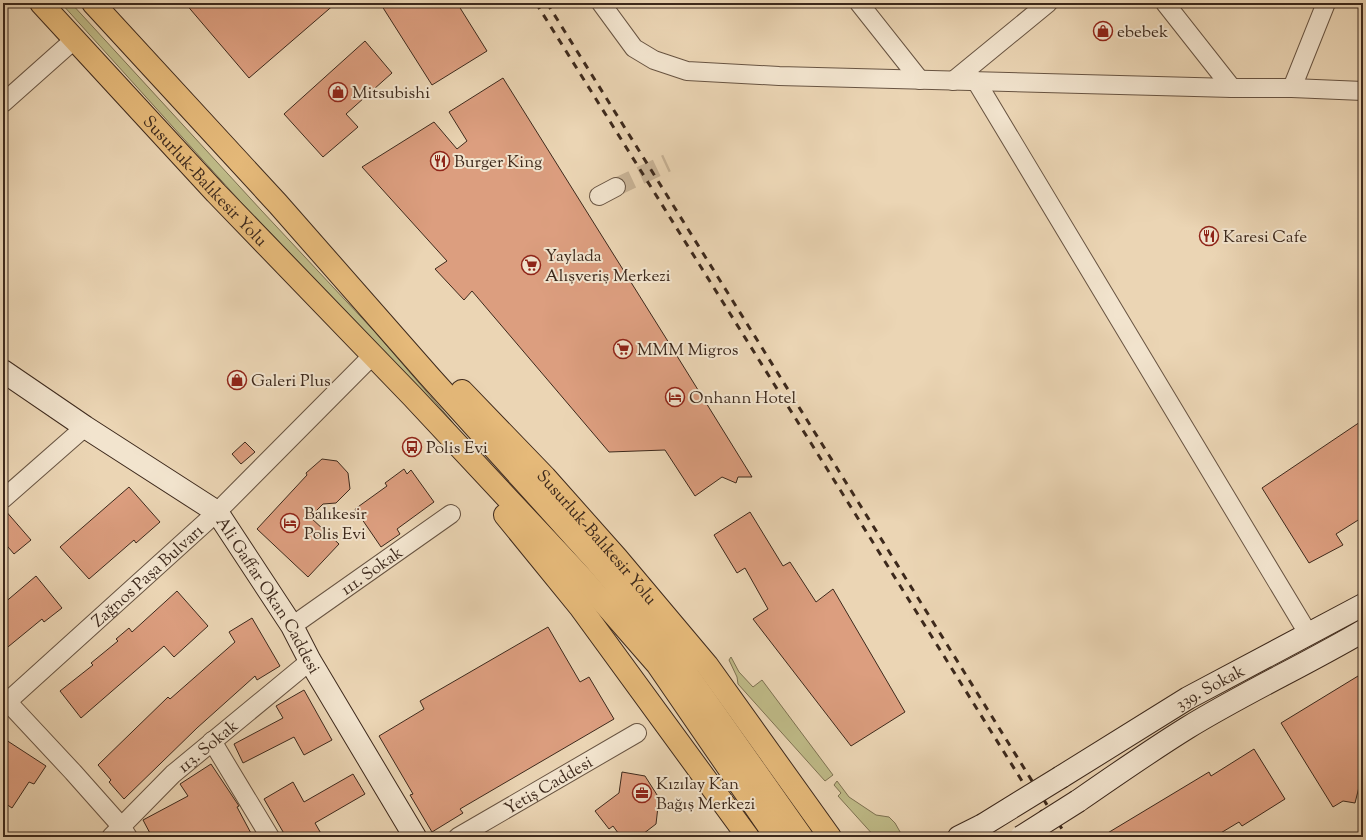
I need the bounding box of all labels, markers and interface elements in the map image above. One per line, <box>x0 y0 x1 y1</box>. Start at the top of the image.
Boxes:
shop icon: ebebek <box>1092 20 1114 42</box>
place label: ebebek <box>1117 21 1168 45</box>
shop icon: Mitsubishi <box>327 81 349 103</box>
place label: Mitsubishi <box>352 82 430 106</box>
street label: Susurluk-Balıkesir Yolu <box>136 111 272 253</box>
restaurant icon: Burger King <box>429 150 451 172</box>
place label: Burger King <box>454 151 542 175</box>
restaurant icon: Karesi Cafe <box>1198 225 1220 247</box>
place label: Karesi Cafe <box>1223 226 1307 250</box>
place label: Yaylada Alışveriş Merkezi <box>545 245 671 289</box>
supermarket icon: Yaylada Alışveriş Merkezi <box>520 254 542 276</box>
supermarket icon: MMM Migros <box>612 338 634 360</box>
place label: MMM Migros <box>637 339 739 363</box>
shop icon: Galeri Plus <box>226 369 248 391</box>
place label: Galeri Plus <box>251 370 331 394</box>
hotel icon: Onhann Hotel <box>664 386 686 408</box>
place label: Onhann Hotel <box>689 387 796 411</box>
bus stop icon: Polis Evi <box>401 436 423 458</box>
place label: Polis Evi <box>426 437 488 461</box>
street label: Susurluk-Balıkesir Yolu <box>530 465 662 611</box>
place label: Balıkesir Polis Evi <box>304 503 367 547</box>
street label: Ali Gaffar Okan Caddesi <box>209 512 325 679</box>
hotel icon: Balıkesir Polis Evi <box>279 512 301 534</box>
street label: Zağnos Paşa Bulvarı <box>87 520 210 634</box>
street label: 111. Sokak <box>337 542 408 602</box>
street label: 339. Sokak <box>1171 660 1249 717</box>
street label: 113. Sokak <box>173 715 244 779</box>
street label: Yetiş Caddesi <box>500 751 598 822</box>
place label: Kızılay Kan Bağış Merkezi <box>656 773 756 817</box>
office icon: Kızılay Kan Bağış Merkezi <box>631 782 653 804</box>

